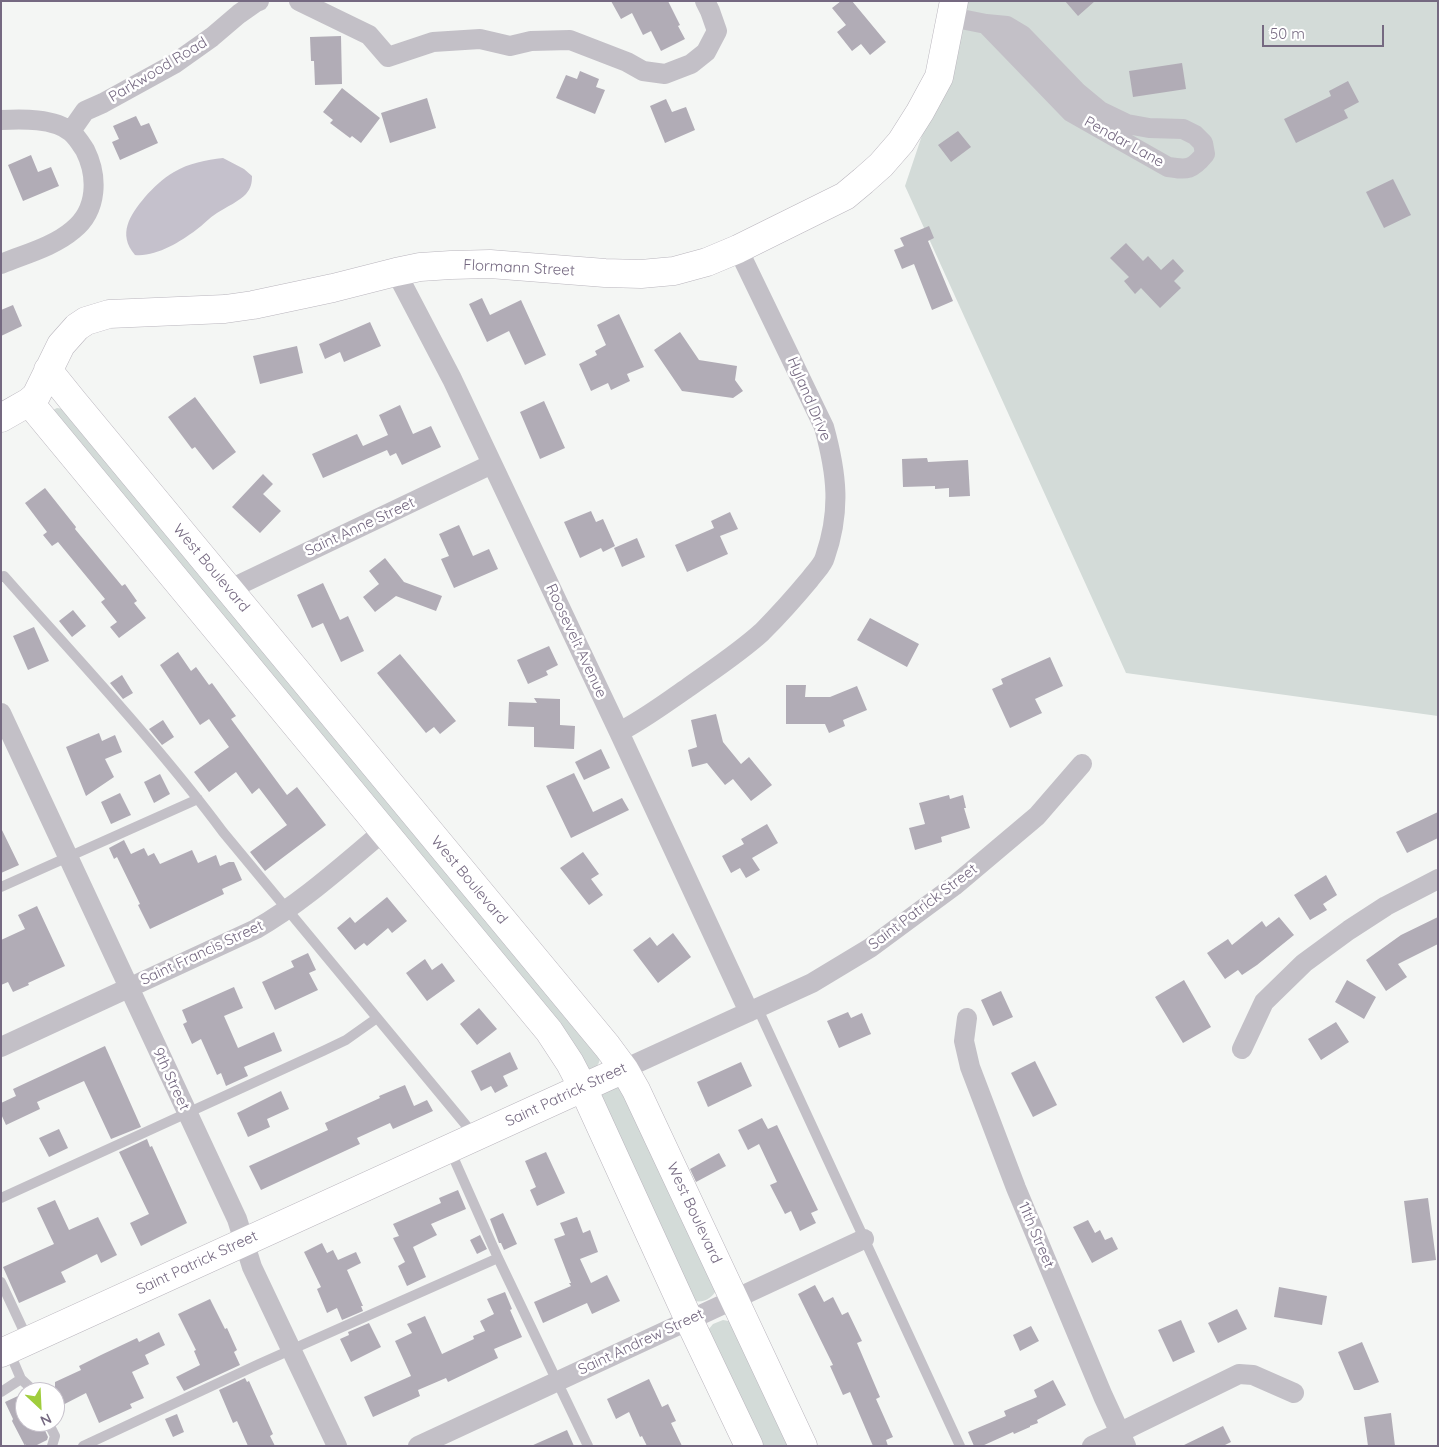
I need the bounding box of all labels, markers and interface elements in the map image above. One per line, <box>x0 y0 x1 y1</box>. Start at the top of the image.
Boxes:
scale bar <box>1264 15 1386 47</box>
text: 50 m <box>1270 24 1305 43</box>
street label: Parkwood Road <box>106 34 210 106</box>
street label: Pendar Lane <box>1081 113 1167 171</box>
street label: Flormann Street <box>463 256 575 280</box>
street label: Hyland Drive <box>783 354 835 444</box>
street label: Saint Anne Street <box>302 494 418 560</box>
street label: West Boulevard <box>169 520 253 616</box>
street label: Roosevelt Avenue <box>542 581 610 701</box>
street label: West Boulevard <box>427 832 511 928</box>
street label: Saint Patrick Street <box>865 860 981 954</box>
street label: Saint Francis Street <box>138 917 266 989</box>
street label: 9th Street <box>149 1045 193 1113</box>
street label: Saint Patrick Street <box>503 1059 629 1131</box>
street label: West Boulevard <box>663 1160 725 1266</box>
street label: 11th Street <box>1014 1199 1058 1271</box>
street label: Saint Patrick Street <box>134 1227 260 1299</box>
street label: Saint Andrew Street <box>575 1305 707 1379</box>
north arrow <box>15 1382 65 1432</box>
text: N <box>37 1409 54 1430</box>

